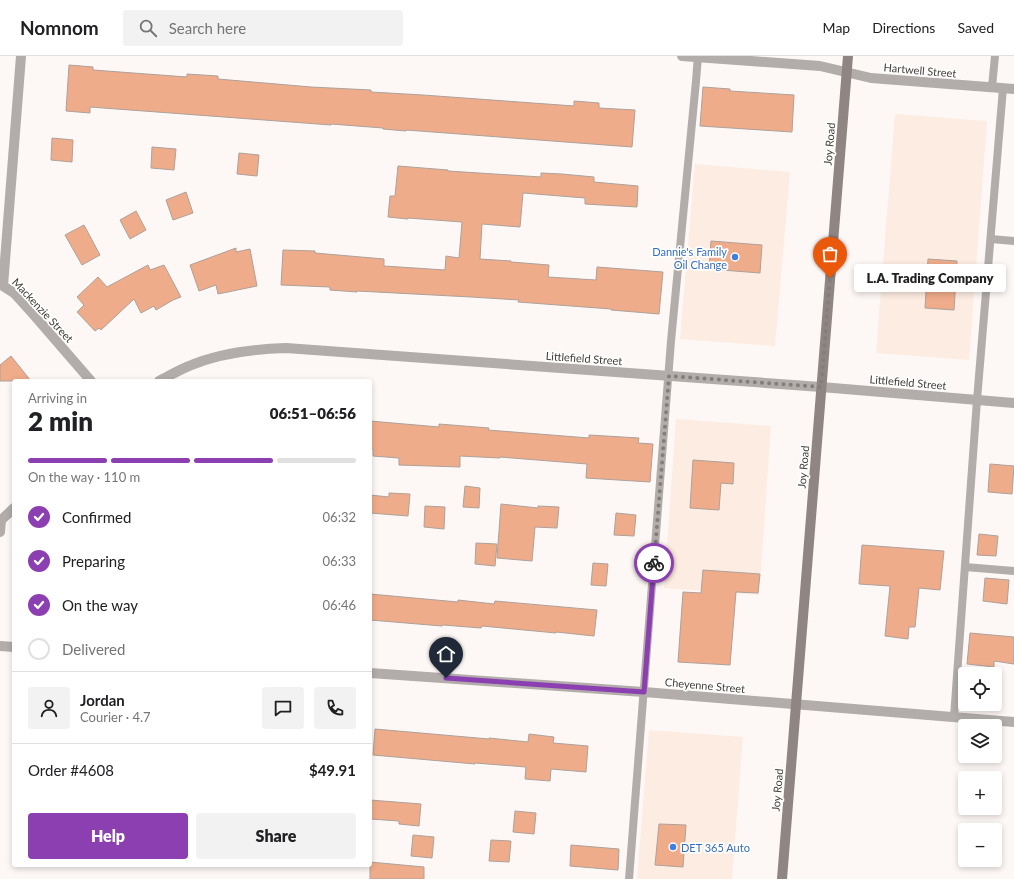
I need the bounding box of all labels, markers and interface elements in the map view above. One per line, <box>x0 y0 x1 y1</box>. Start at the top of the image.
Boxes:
search box <box>123 10 403 46</box>
text: Nomnom <box>20 16 99 39</box>
icon: search <box>137 17 159 39</box>
text: Search here <box>169 19 246 37</box>
text: Map <box>823 19 850 36</box>
text: Directions <box>872 19 935 36</box>
text: Saved <box>957 19 994 36</box>
street label: Hartwell Street <box>883 60 957 80</box>
street label: Joy Road <box>821 122 837 166</box>
pin <box>813 237 847 278</box>
icon: bag <box>819 243 841 265</box>
place label: Dannie's Family Oil Change <box>652 245 727 271</box>
marker: Dannie's Family Oil Change <box>730 252 740 262</box>
callout: L.A. Trading Company <box>854 264 1006 292</box>
text: L.A. Trading Company <box>867 270 993 286</box>
street label: Mackenzie Street <box>10 275 76 345</box>
street label: Littlefield Street <box>545 349 623 367</box>
street label: Littlefield Street <box>869 372 947 392</box>
text: Arriving in <box>28 390 87 406</box>
text: 06:51–06:56 <box>270 404 356 422</box>
text: 2 min <box>28 405 93 437</box>
street label: Joy Road <box>795 445 811 489</box>
text: On the way · 110 m <box>28 469 140 485</box>
icon: check <box>28 506 50 528</box>
text: Confirmed <box>62 508 131 526</box>
text: 06:32 <box>323 509 356 525</box>
courier <box>634 543 674 583</box>
icon: check <box>28 550 50 572</box>
text: Preparing <box>62 552 125 570</box>
icon: bike <box>643 552 665 574</box>
text: 06:33 <box>323 553 356 569</box>
icon: check <box>28 594 50 616</box>
text: On the way <box>62 596 138 614</box>
text: 06:46 <box>323 597 356 613</box>
pin <box>429 637 463 678</box>
text: Delivered <box>62 640 125 658</box>
icon: home <box>435 643 457 665</box>
map controls <box>958 667 1002 867</box>
button: locate <box>958 667 1002 711</box>
street label: Cheyenne Street <box>664 675 746 695</box>
button: person <box>28 687 70 729</box>
button: chat <box>262 687 304 729</box>
button: phone <box>314 687 356 729</box>
text: Jordan <box>80 691 125 709</box>
text: Courier · 4.7 <box>80 709 151 725</box>
button: layers <box>958 719 1002 763</box>
text: Order #4608 <box>28 761 114 779</box>
text: $49.91 <box>309 761 356 779</box>
street label: Joy Road <box>769 768 785 812</box>
button: + <box>958 771 1002 815</box>
button: Help <box>28 813 188 859</box>
button: Share <box>196 813 356 859</box>
button: − <box>958 823 1002 867</box>
place label: DET 365 Auto <box>681 841 750 854</box>
marker: DET 365 Auto <box>668 842 678 852</box>

